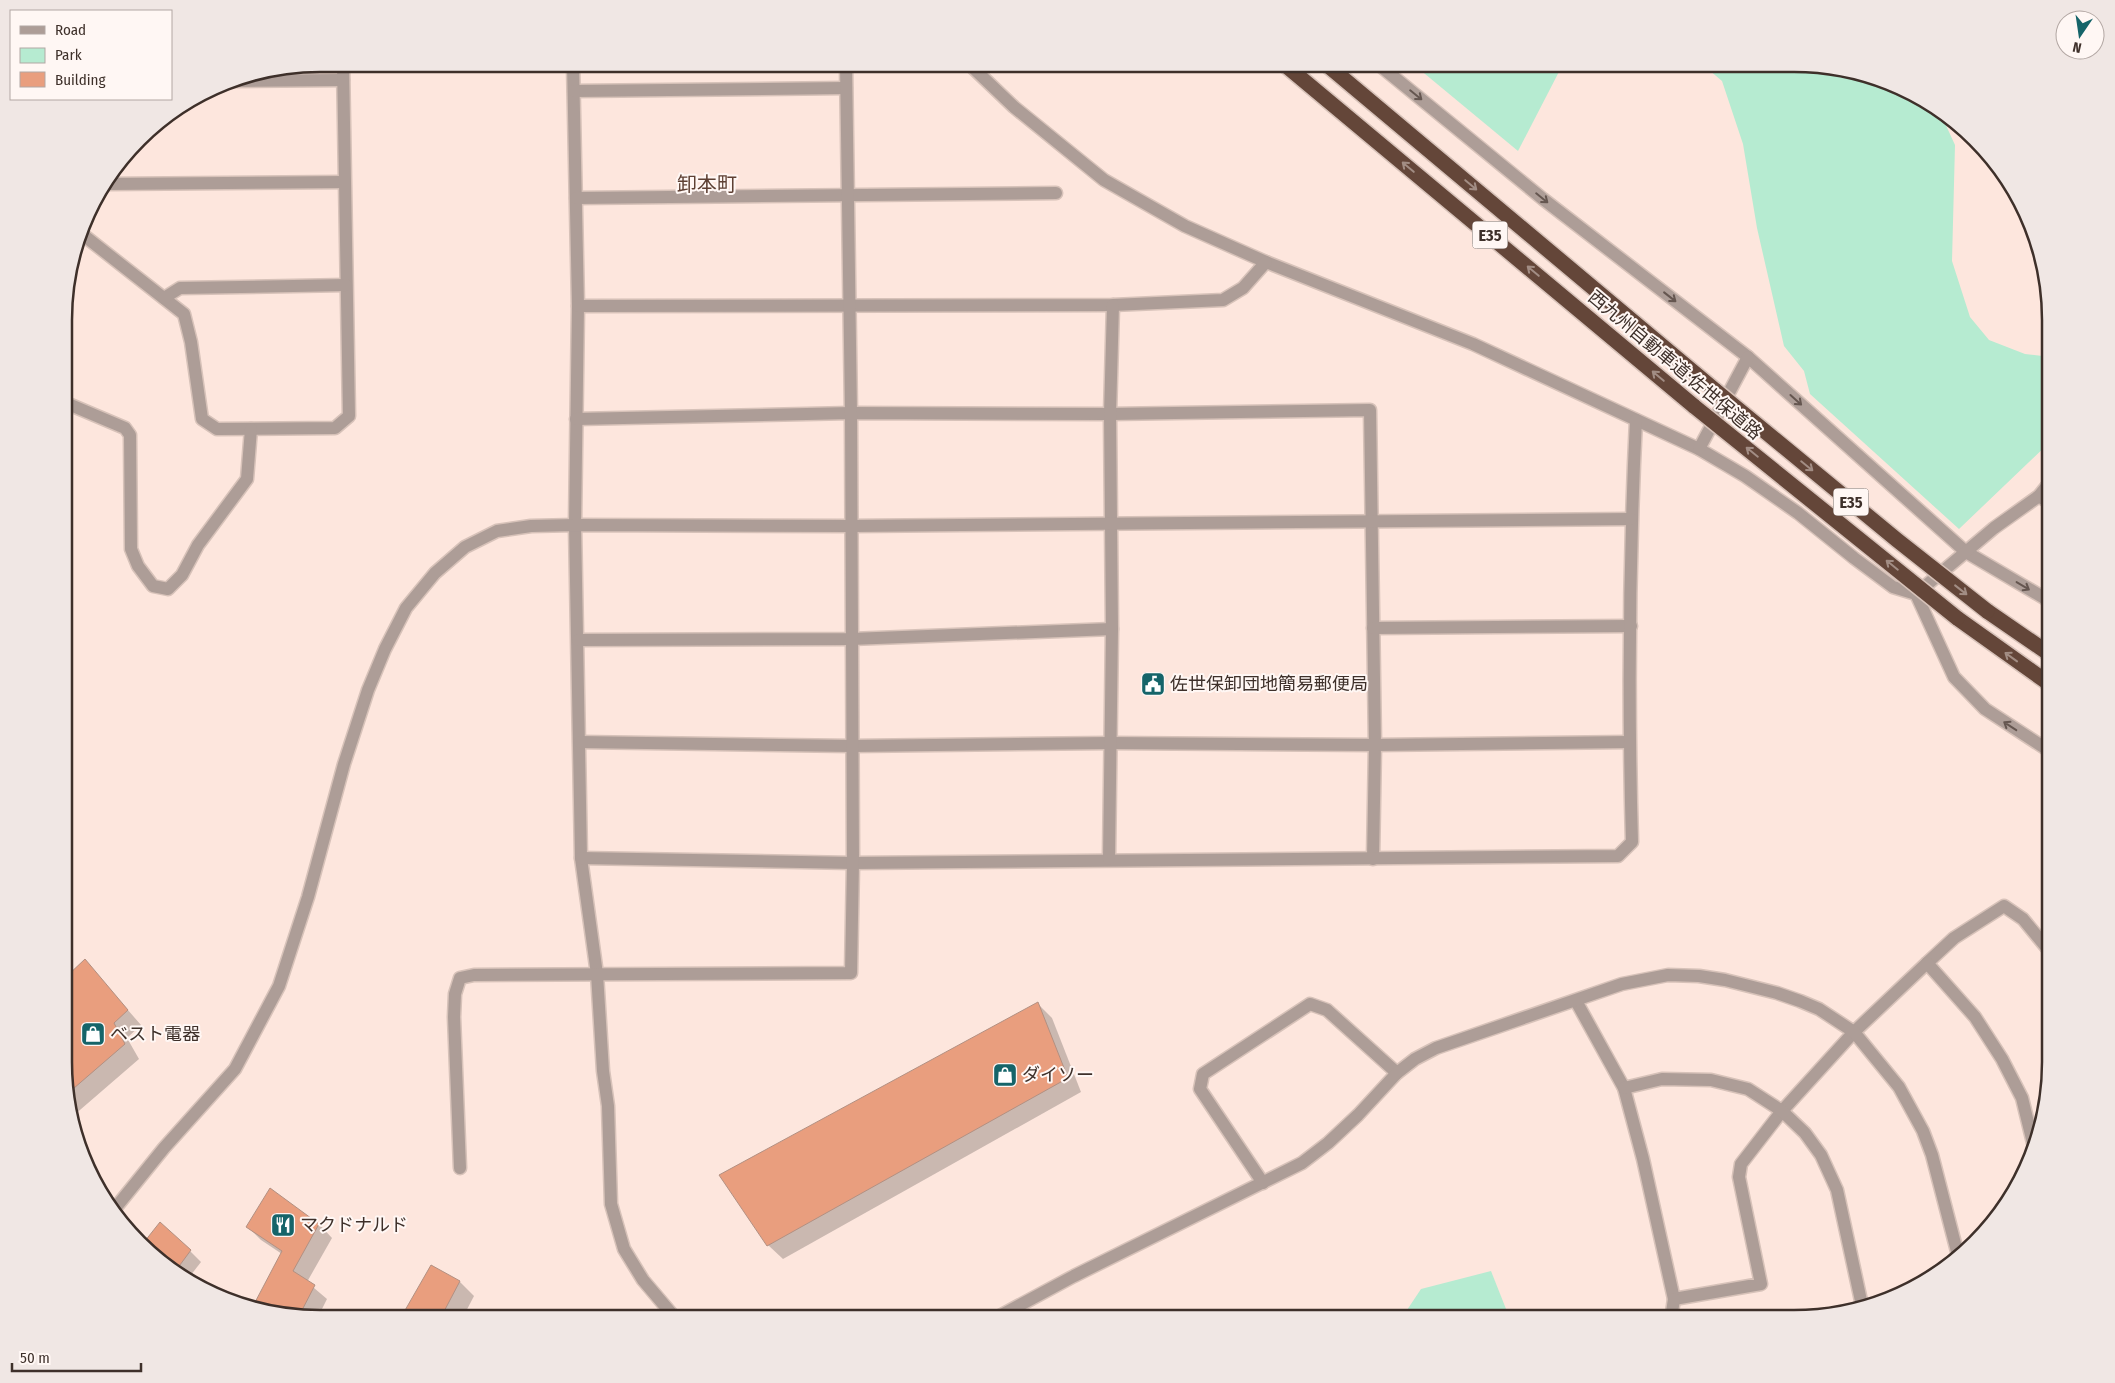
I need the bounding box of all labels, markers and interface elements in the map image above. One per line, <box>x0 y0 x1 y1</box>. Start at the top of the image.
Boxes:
legend <box>10 10 172 100</box>
north arrow <box>2055 10 2105 60</box>
text: Road <box>55 21 86 39</box>
text: N <box>2071 38 2083 56</box>
text: Park <box>55 46 82 64</box>
text: Building <box>55 71 106 89</box>
one-way arrow <box>1409 89 1422 100</box>
one-way arrow <box>1402 162 1415 173</box>
district label: 卸本町 <box>677 172 737 196</box>
one-way arrow <box>1464 179 1477 190</box>
one-way arrow <box>1535 192 1548 203</box>
road number: E35 <box>1472 222 1508 248</box>
one-way arrow <box>1527 266 1540 277</box>
street label: 西九州自動車道;佐世保道路 <box>1584 286 1766 444</box>
one-way arrow <box>1663 292 1677 302</box>
one-way arrow <box>1652 370 1665 381</box>
one-way arrow <box>1789 394 1802 406</box>
one-way arrow <box>1745 447 1758 458</box>
one-way arrow <box>1801 461 1814 472</box>
road number: E35 <box>1834 488 1868 516</box>
one-way arrow <box>1885 560 1898 571</box>
one-way arrow <box>2016 581 2030 591</box>
one-way arrow <box>1954 585 1968 595</box>
one-way arrow <box>2004 652 2018 662</box>
public building icon: 佐世保卸団地簡易郵便局 <box>1140 671 1166 697</box>
place label: 佐世保卸団地簡易郵便局 <box>1170 673 1368 695</box>
one-way arrow <box>2003 720 2017 731</box>
shop icon: ベスト電器 <box>80 1021 106 1047</box>
place label: ベスト電器 <box>110 1023 200 1045</box>
shop icon: ダイソー <box>992 1062 1018 1088</box>
place label: ダイソー <box>1022 1064 1094 1086</box>
restaurant icon: マクドナルド <box>270 1212 296 1238</box>
place label: マクドナルド <box>300 1214 408 1236</box>
scale bar <box>12 1340 141 1372</box>
text: 50 m <box>20 1349 50 1367</box>

